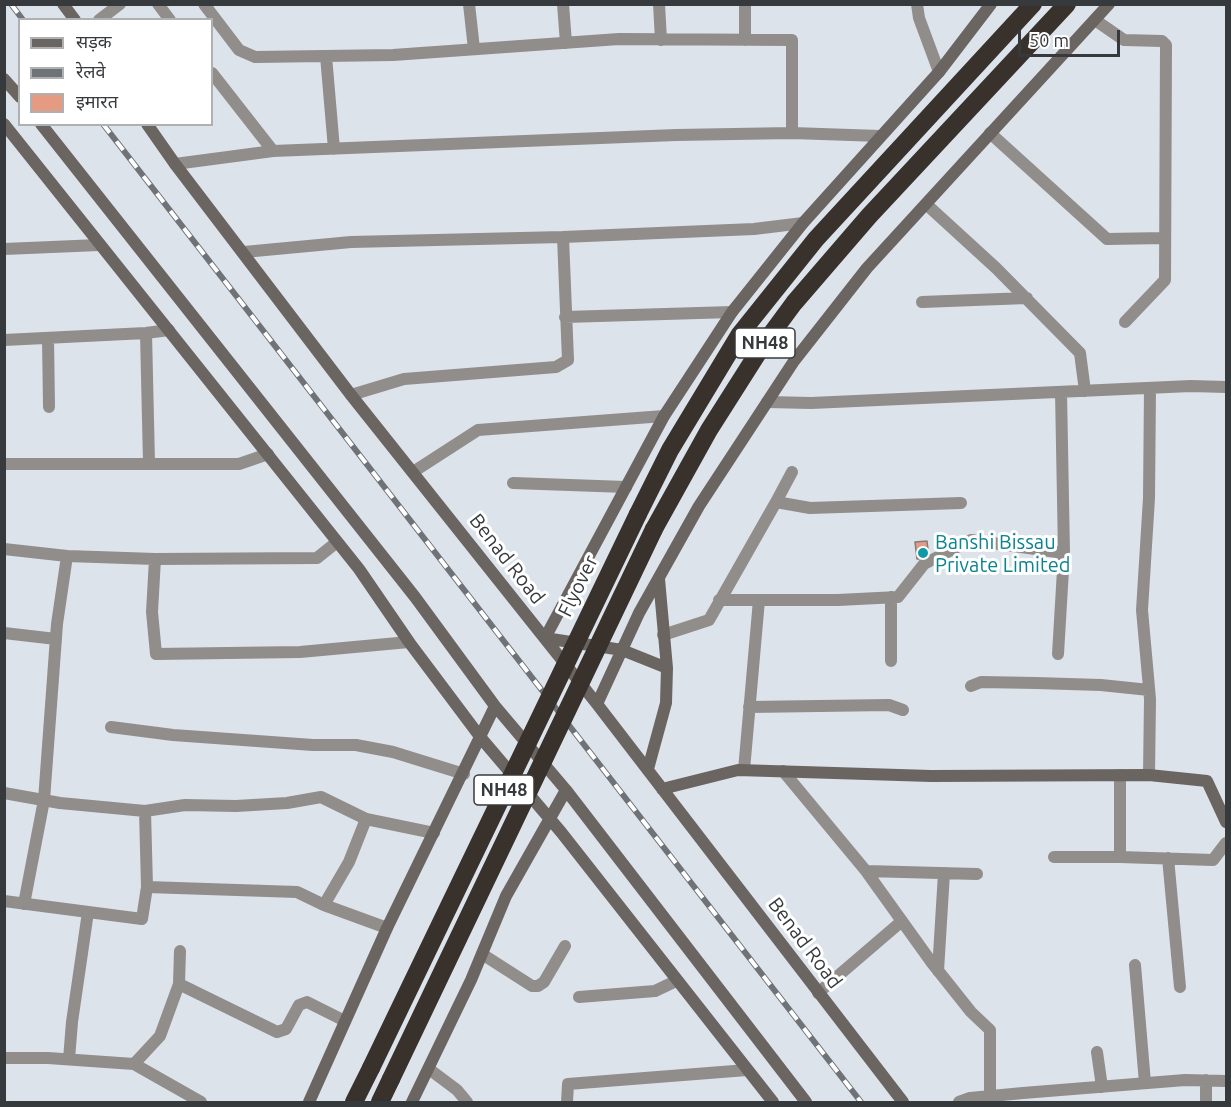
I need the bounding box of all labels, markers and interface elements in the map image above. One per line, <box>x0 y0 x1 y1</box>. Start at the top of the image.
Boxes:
legend <box>18 18 213 126</box>
scale bar <box>1021 18 1123 56</box>
text: 50 m <box>1029 30 1069 50</box>
text: सड़क <box>76 31 112 51</box>
text: रेलवे <box>76 61 106 81</box>
text: इमारत <box>76 91 118 111</box>
road number: NH48 <box>735 328 795 358</box>
street label: Benad Road <box>464 509 550 609</box>
place label: Banshi Bissau Private Limited <box>935 530 1071 577</box>
marker: Banshi Bissau Private Limited <box>916 546 930 560</box>
street label: Flyover <box>553 551 603 621</box>
road number: NH48 <box>474 775 534 805</box>
street label: Benad Road <box>763 893 847 993</box>

